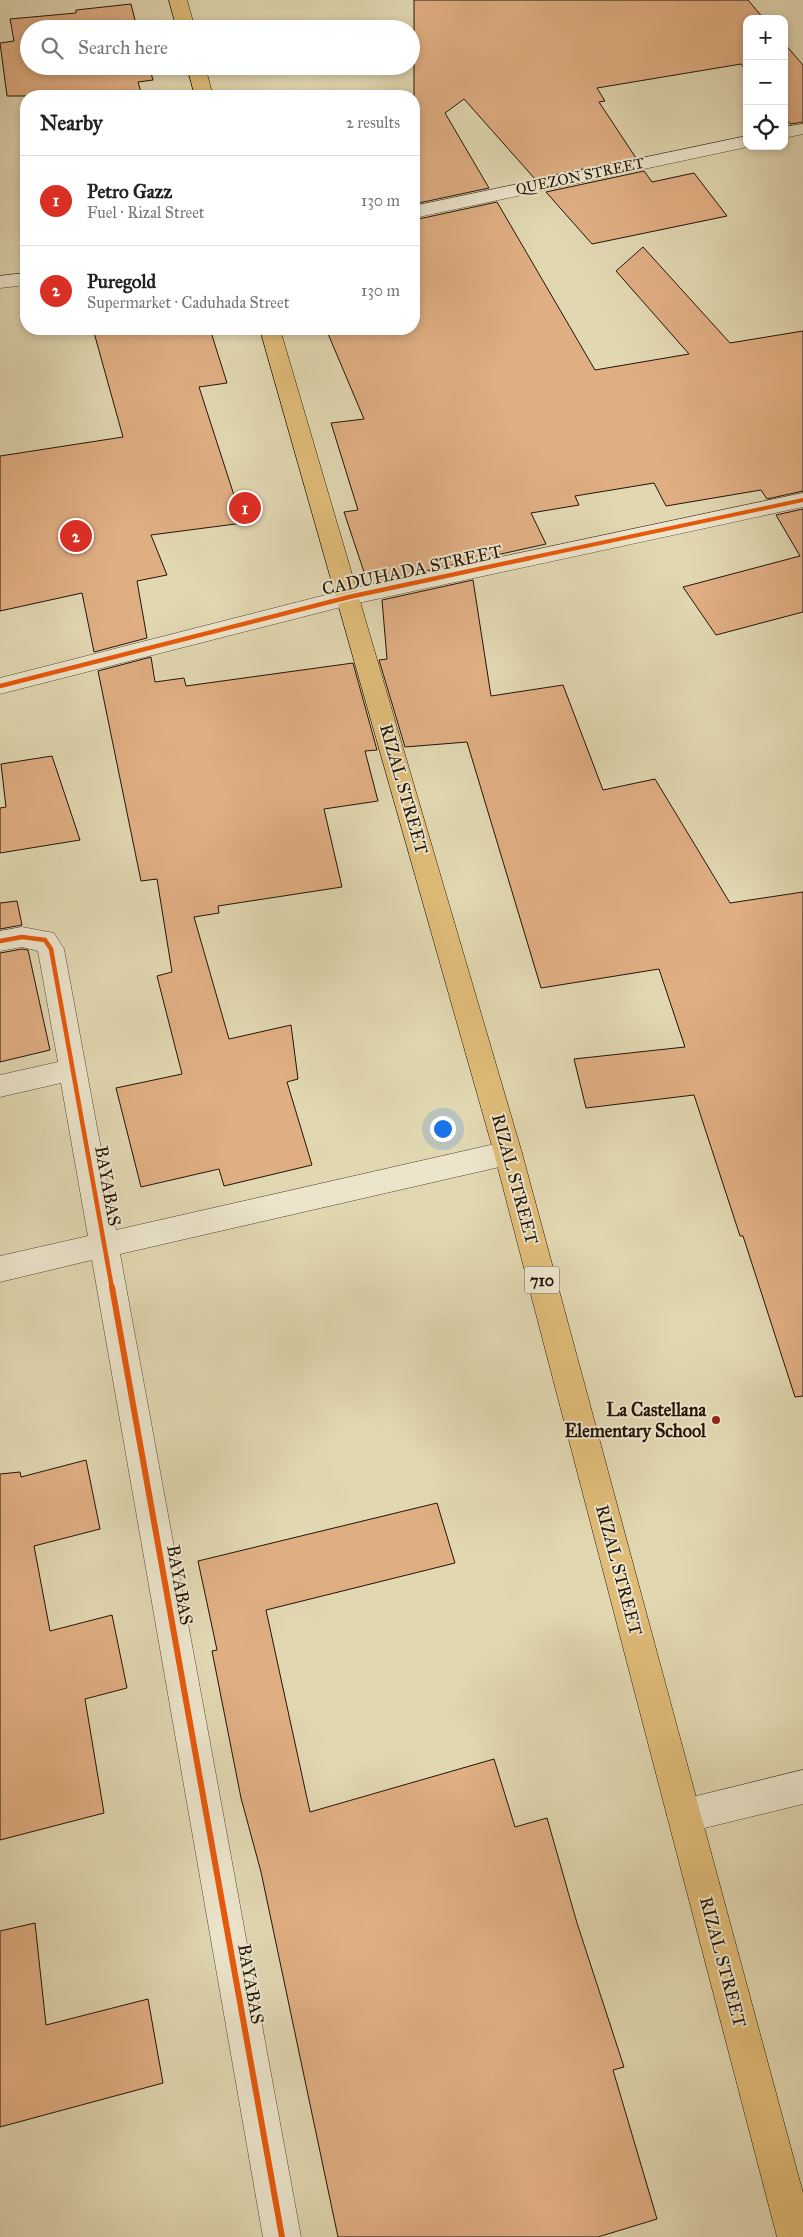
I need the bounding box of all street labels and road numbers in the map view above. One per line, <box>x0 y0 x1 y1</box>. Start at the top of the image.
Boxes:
street label: QUEZON STREET <box>514 154 646 198</box>
street label: CADUHADA STREET <box>320 540 504 600</box>
street label: RIZAL STREET <box>375 721 433 857</box>
street label: RIZAL STREET <box>487 1111 543 1247</box>
street label: BAYABAS <box>90 1144 126 1228</box>
road number: 710 <box>524 1266 560 1294</box>
street label: RIZAL STREET <box>591 1502 647 1638</box>
street label: BAYABAS <box>162 1543 198 1627</box>
street label: RIZAL STREET <box>695 1894 751 2030</box>
street label: BAYABAS <box>233 1942 269 2026</box>

